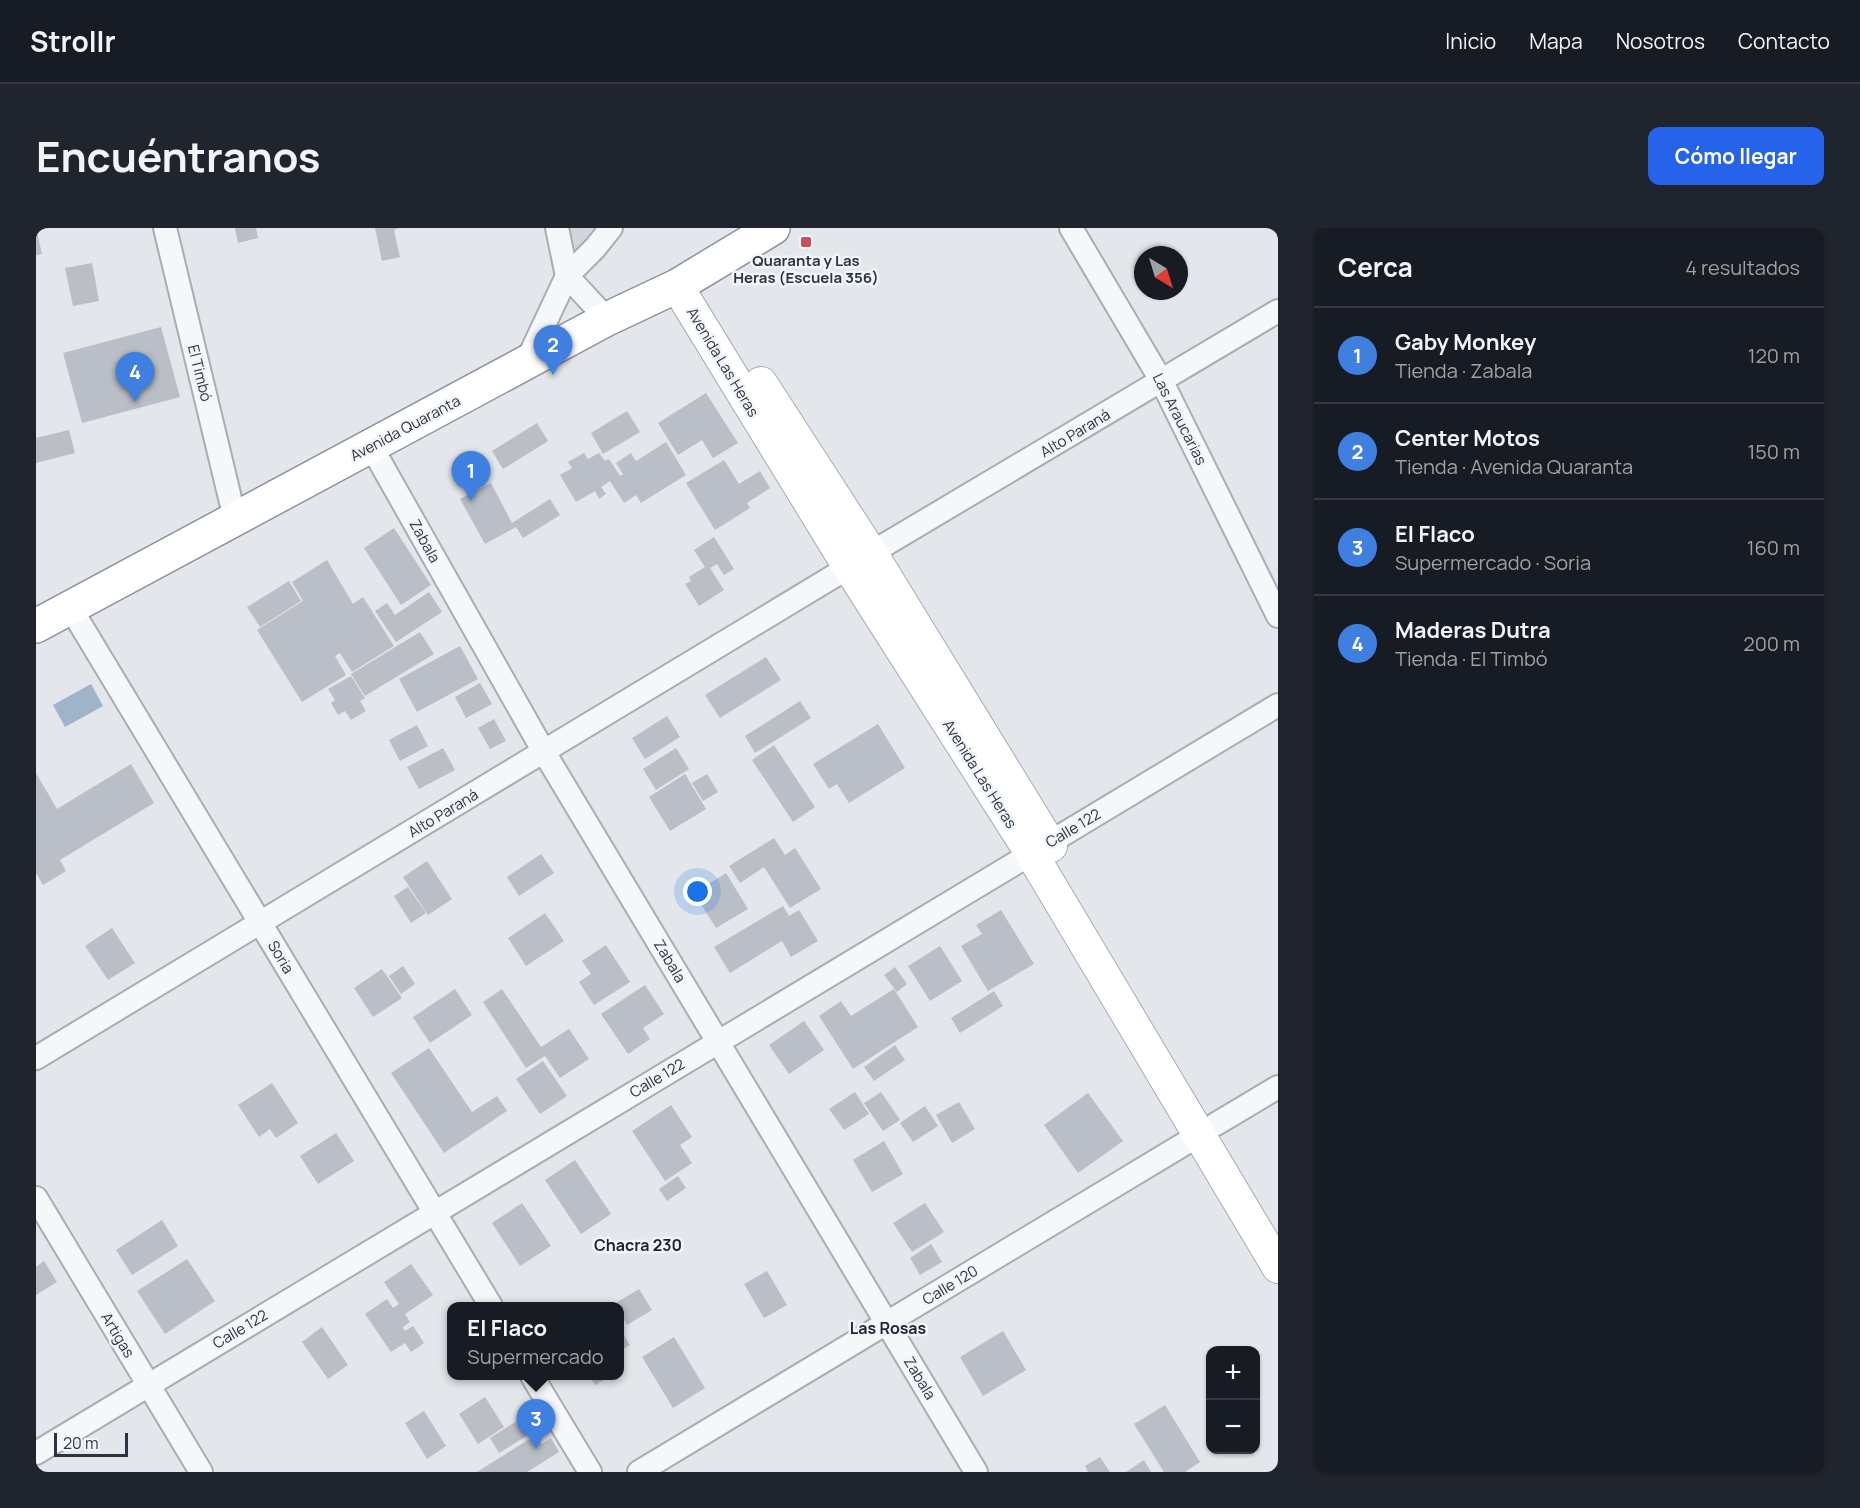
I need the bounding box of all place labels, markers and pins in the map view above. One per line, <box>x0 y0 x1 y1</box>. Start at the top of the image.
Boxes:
marker: Quaranta y Las Heras (Escuela 356) <box>799 235 813 249</box>
place label: Quaranta y Las Heras (Escuela 356) <box>733 250 879 288</box>
pin: 2 <box>534 326 572 375</box>
pin: 4 <box>116 352 154 402</box>
pin: 1 <box>452 452 490 501</box>
pin: 3 <box>516 1400 556 1449</box>

